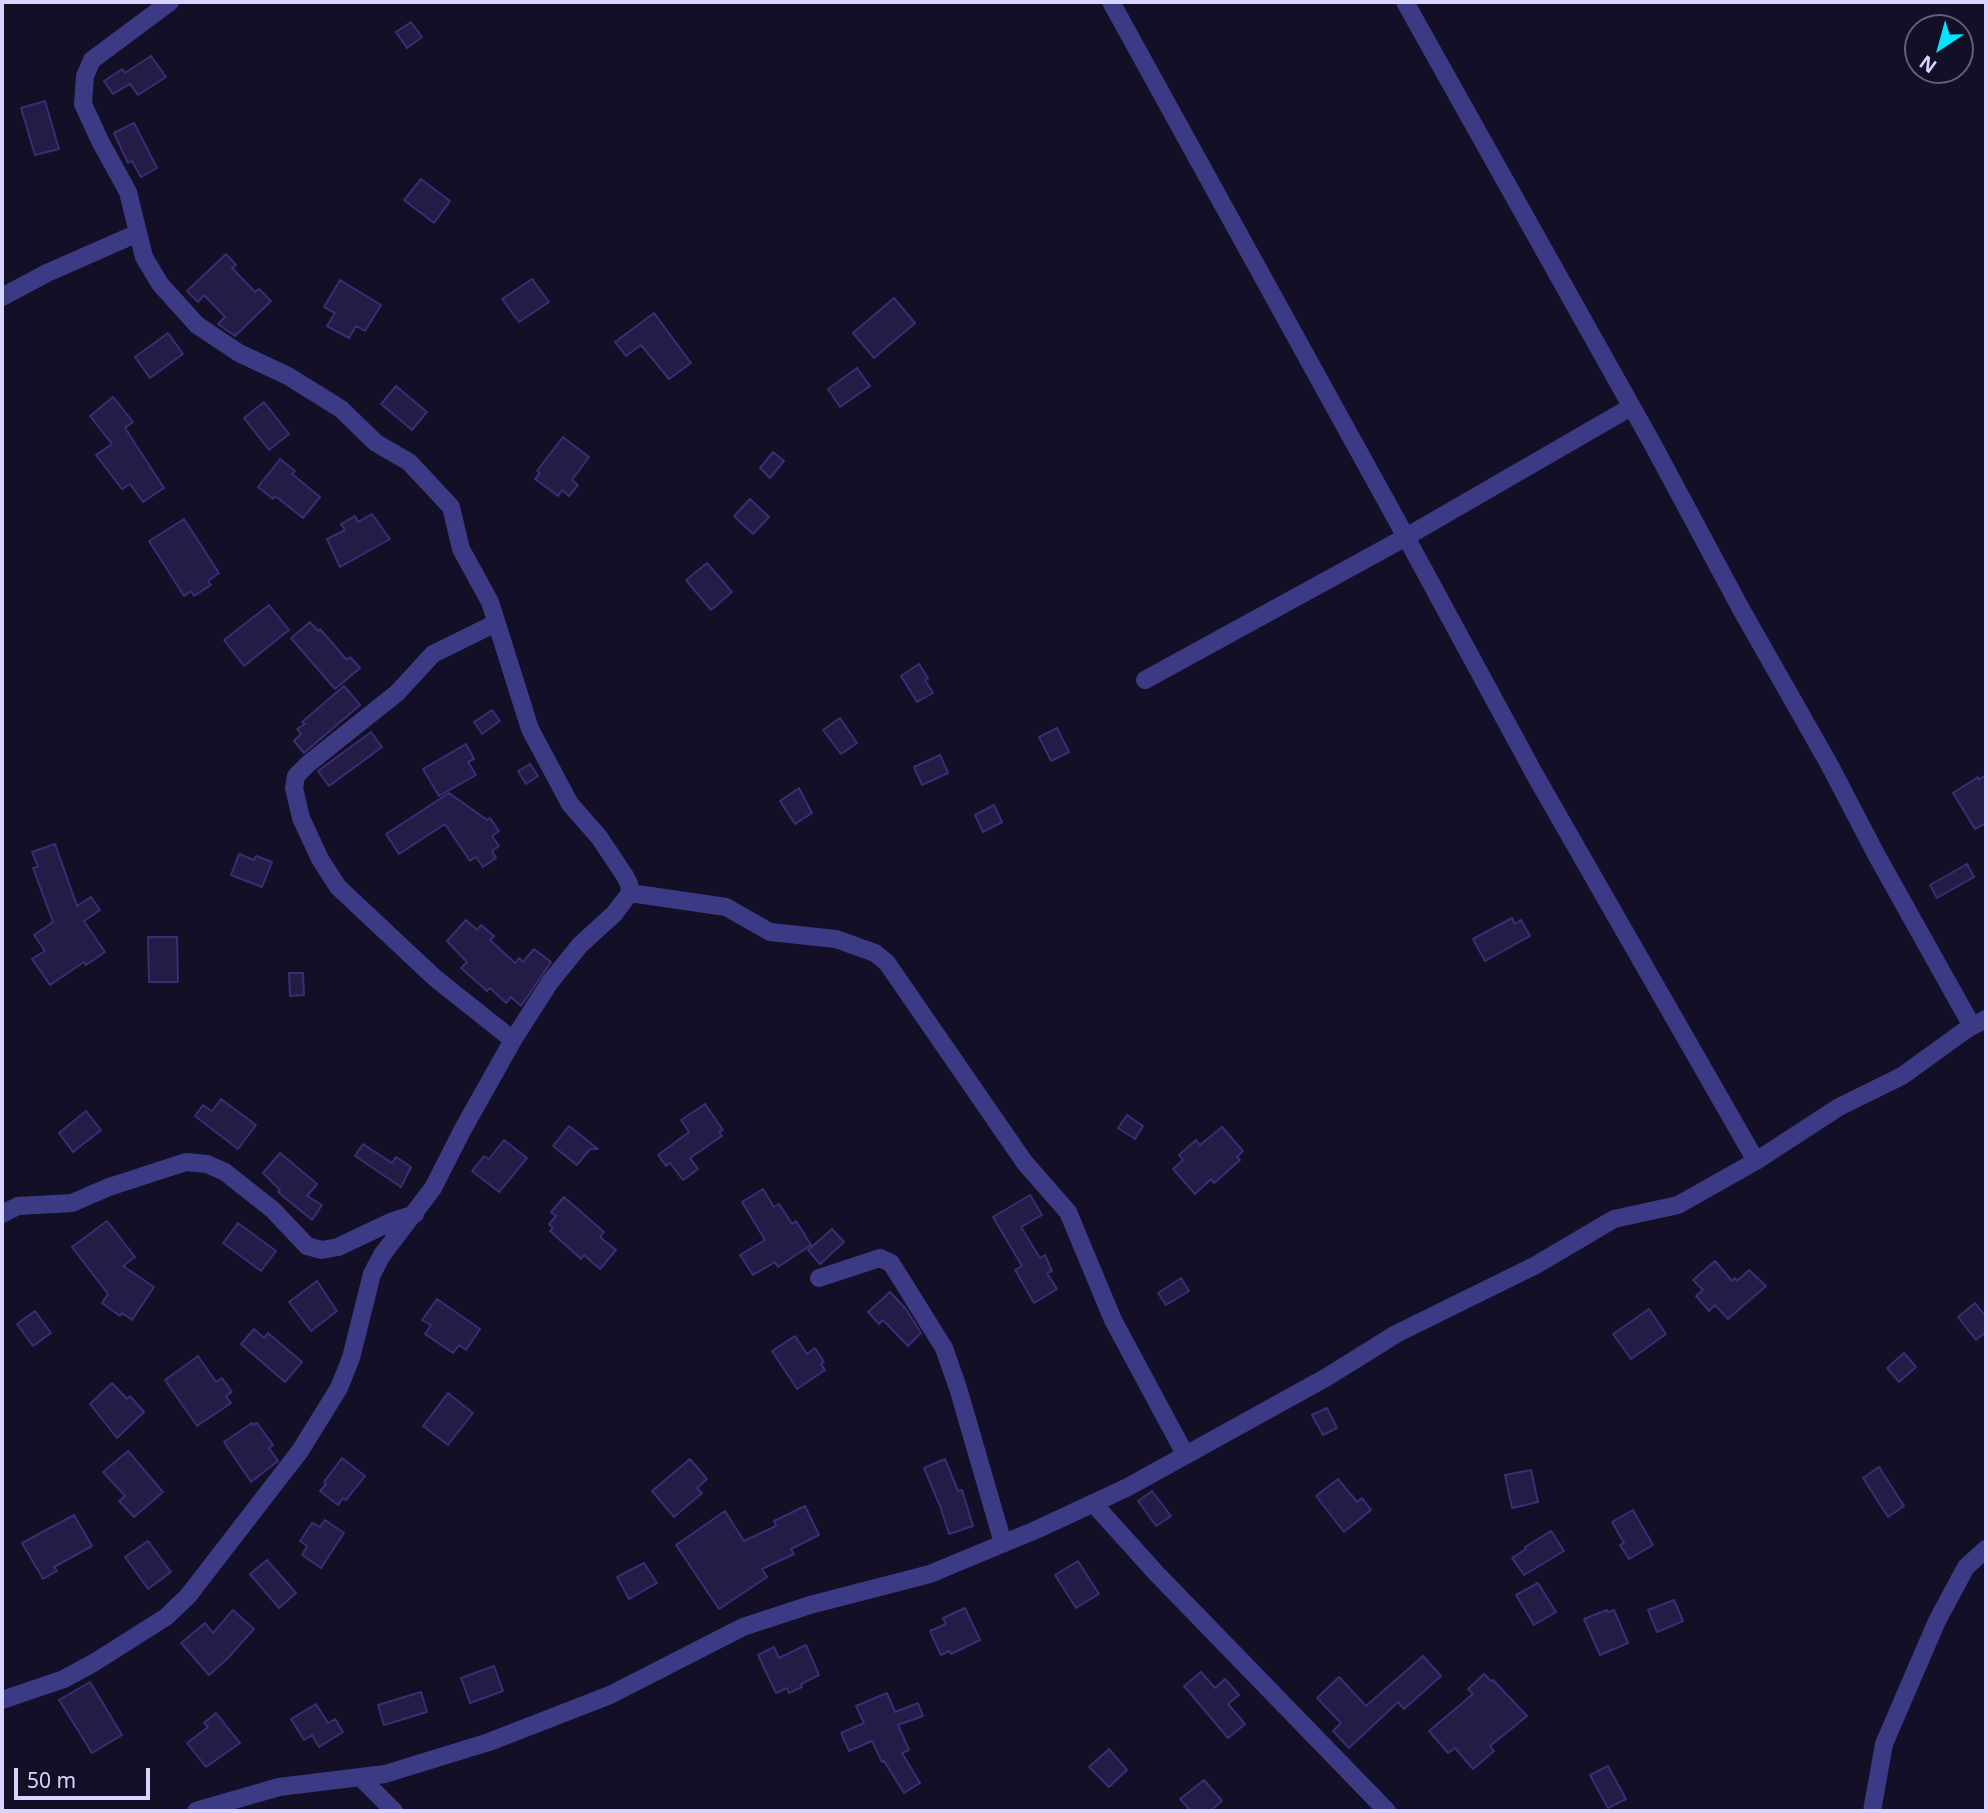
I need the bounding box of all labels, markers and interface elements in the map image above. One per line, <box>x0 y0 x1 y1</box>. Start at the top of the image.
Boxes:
north arrow <box>1904 14 1974 84</box>
text: N <box>1914 49 1942 79</box>
scale bar <box>18 1754 154 1798</box>
text: 50 m <box>27 1766 76 1794</box>

